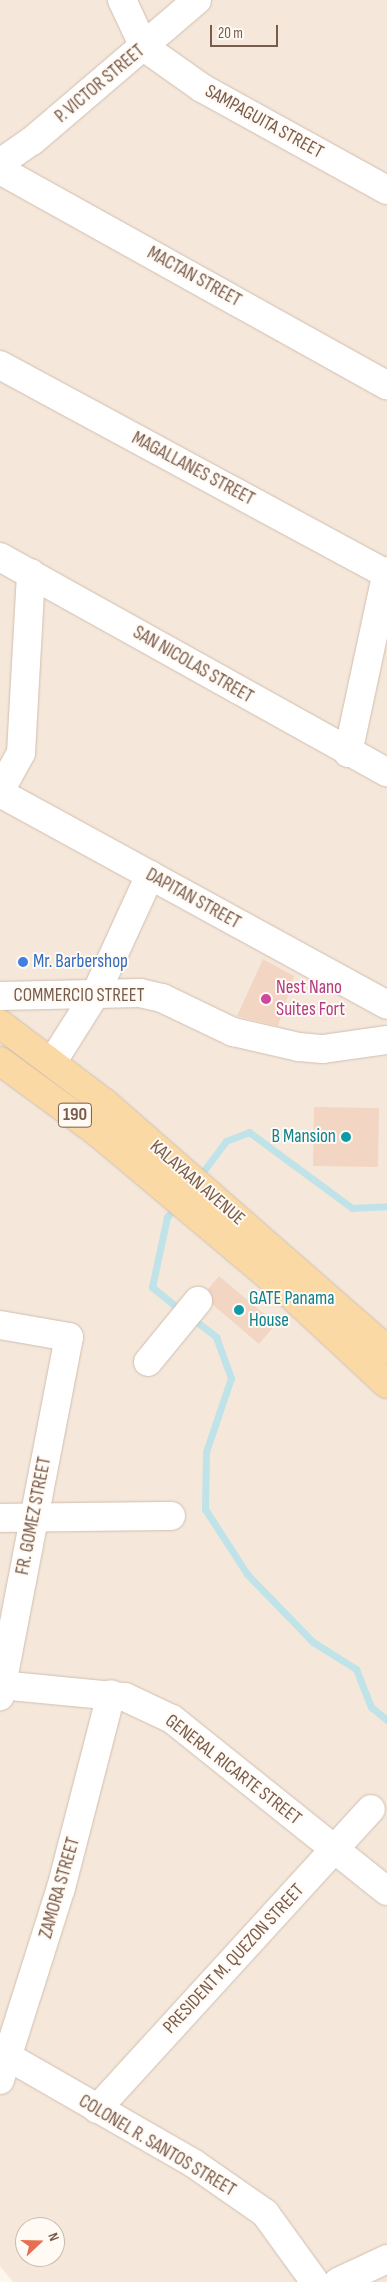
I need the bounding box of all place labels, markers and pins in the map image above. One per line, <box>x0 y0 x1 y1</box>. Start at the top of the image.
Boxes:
place label: Mr. Barbershop <box>33 951 128 973</box>
marker: Mr. Barbershop <box>17 956 29 968</box>
place label: Nest Nano Suites Fort <box>276 977 345 1021</box>
marker: Nest Nano Suites Fort <box>260 993 272 1005</box>
place label: B Mansion <box>271 1126 336 1148</box>
marker: B Mansion <box>340 1131 352 1143</box>
place label: GATE Panama House <box>249 1288 334 1332</box>
marker: GATE Panama House <box>233 1304 245 1316</box>

